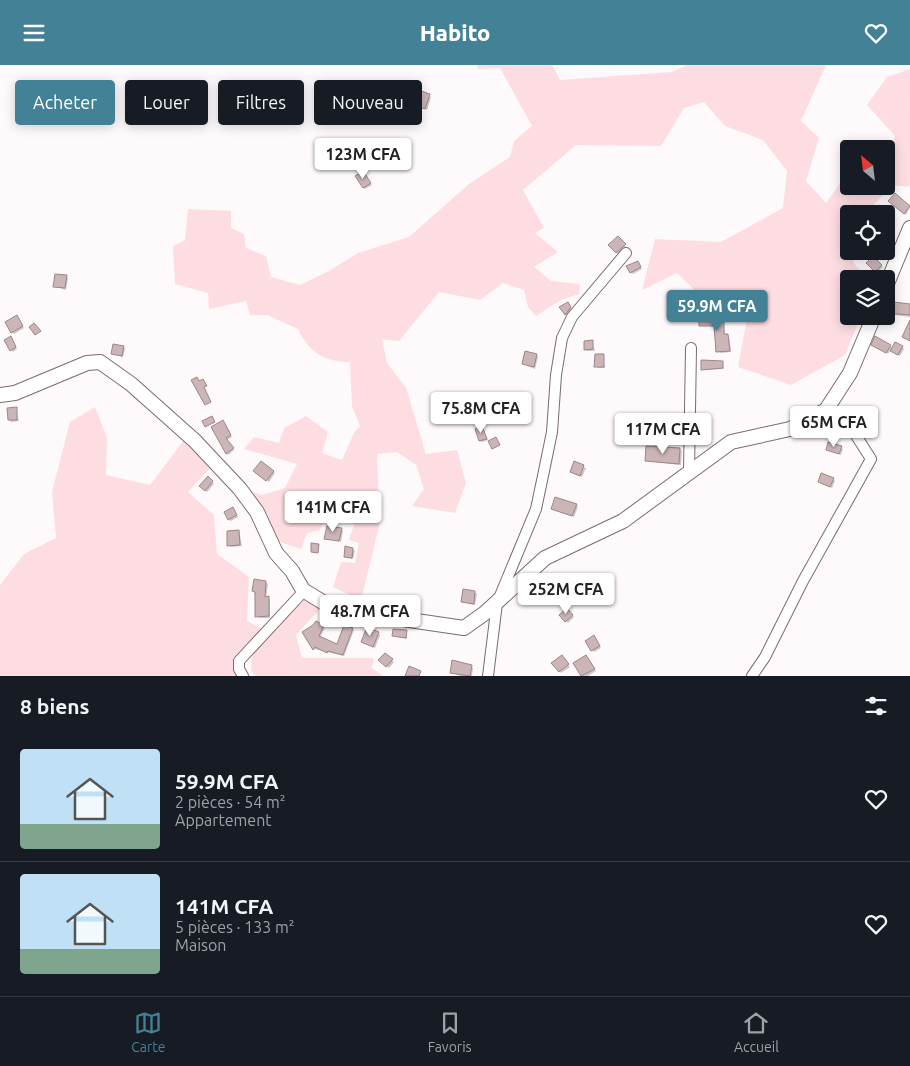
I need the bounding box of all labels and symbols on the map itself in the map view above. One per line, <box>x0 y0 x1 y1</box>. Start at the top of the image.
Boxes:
pin: 123M CFA <box>311 137 415 180</box>
north arrow <box>840 140 895 195</box>
pin: 59.9M CFA <box>660 289 774 332</box>
pin: 75.8M CFA <box>424 391 538 434</box>
pin: 65M CFA <box>788 405 880 448</box>
pin: 117M CFA <box>611 413 715 455</box>
pin: 141M CFA <box>281 491 385 533</box>
pin: 252M CFA <box>514 573 618 615</box>
pin: 48.7M CFA <box>313 595 427 637</box>

